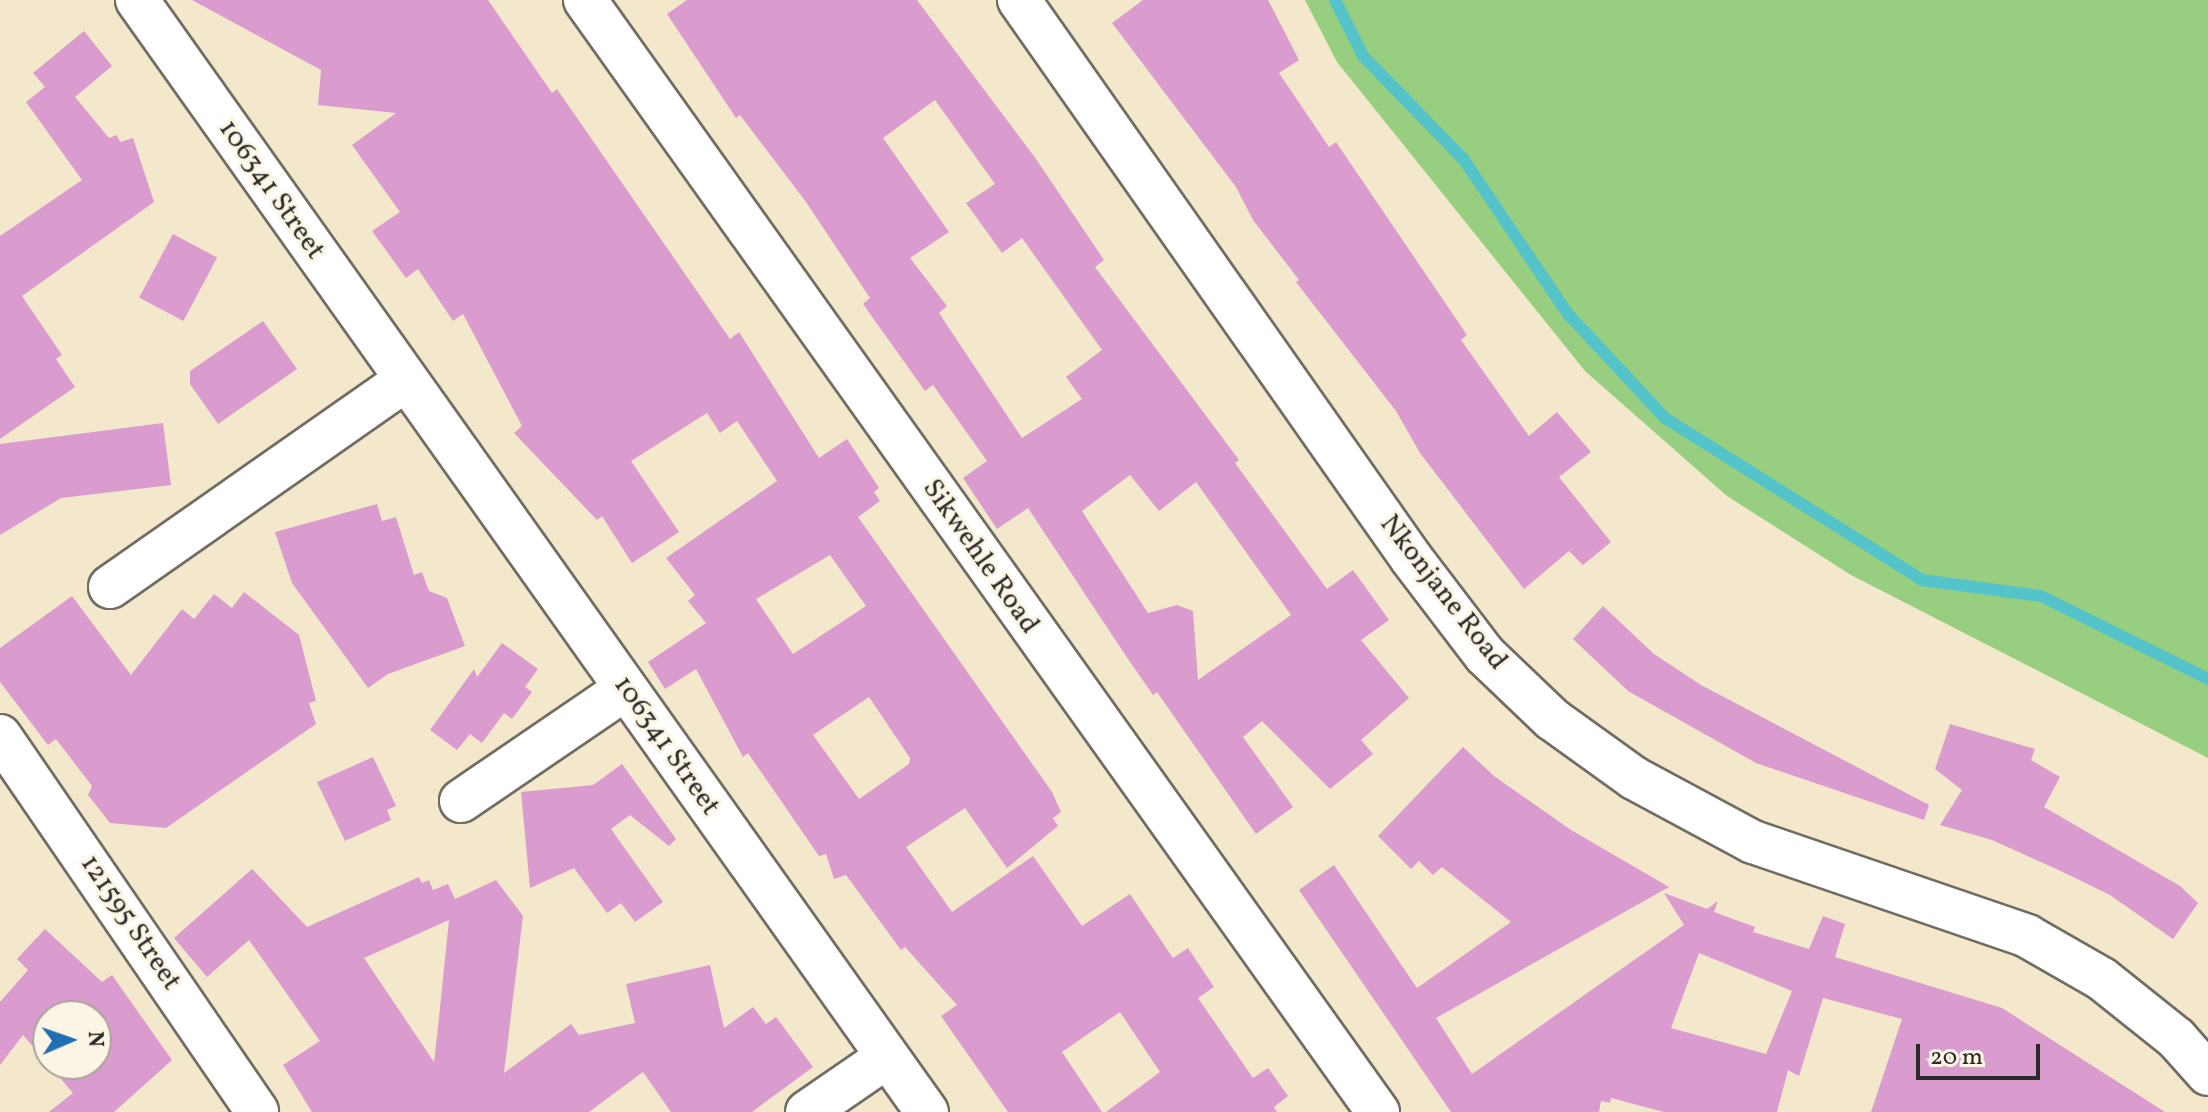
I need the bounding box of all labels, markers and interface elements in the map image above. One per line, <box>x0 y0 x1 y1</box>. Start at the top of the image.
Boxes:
street label: 106341 Street <box>211 114 331 266</box>
street label: Sikwehle Road <box>914 473 1046 641</box>
street label: Nkonjane Road <box>1372 509 1514 677</box>
street label: 106341 Street <box>606 670 726 822</box>
street label: 121595 Street <box>72 849 188 997</box>
north arrow <box>32 1000 112 1080</box>
scale bar <box>1920 1028 2044 1078</box>
text: N <box>79 1031 110 1048</box>
text: 20 m <box>1930 1041 1983 1075</box>

